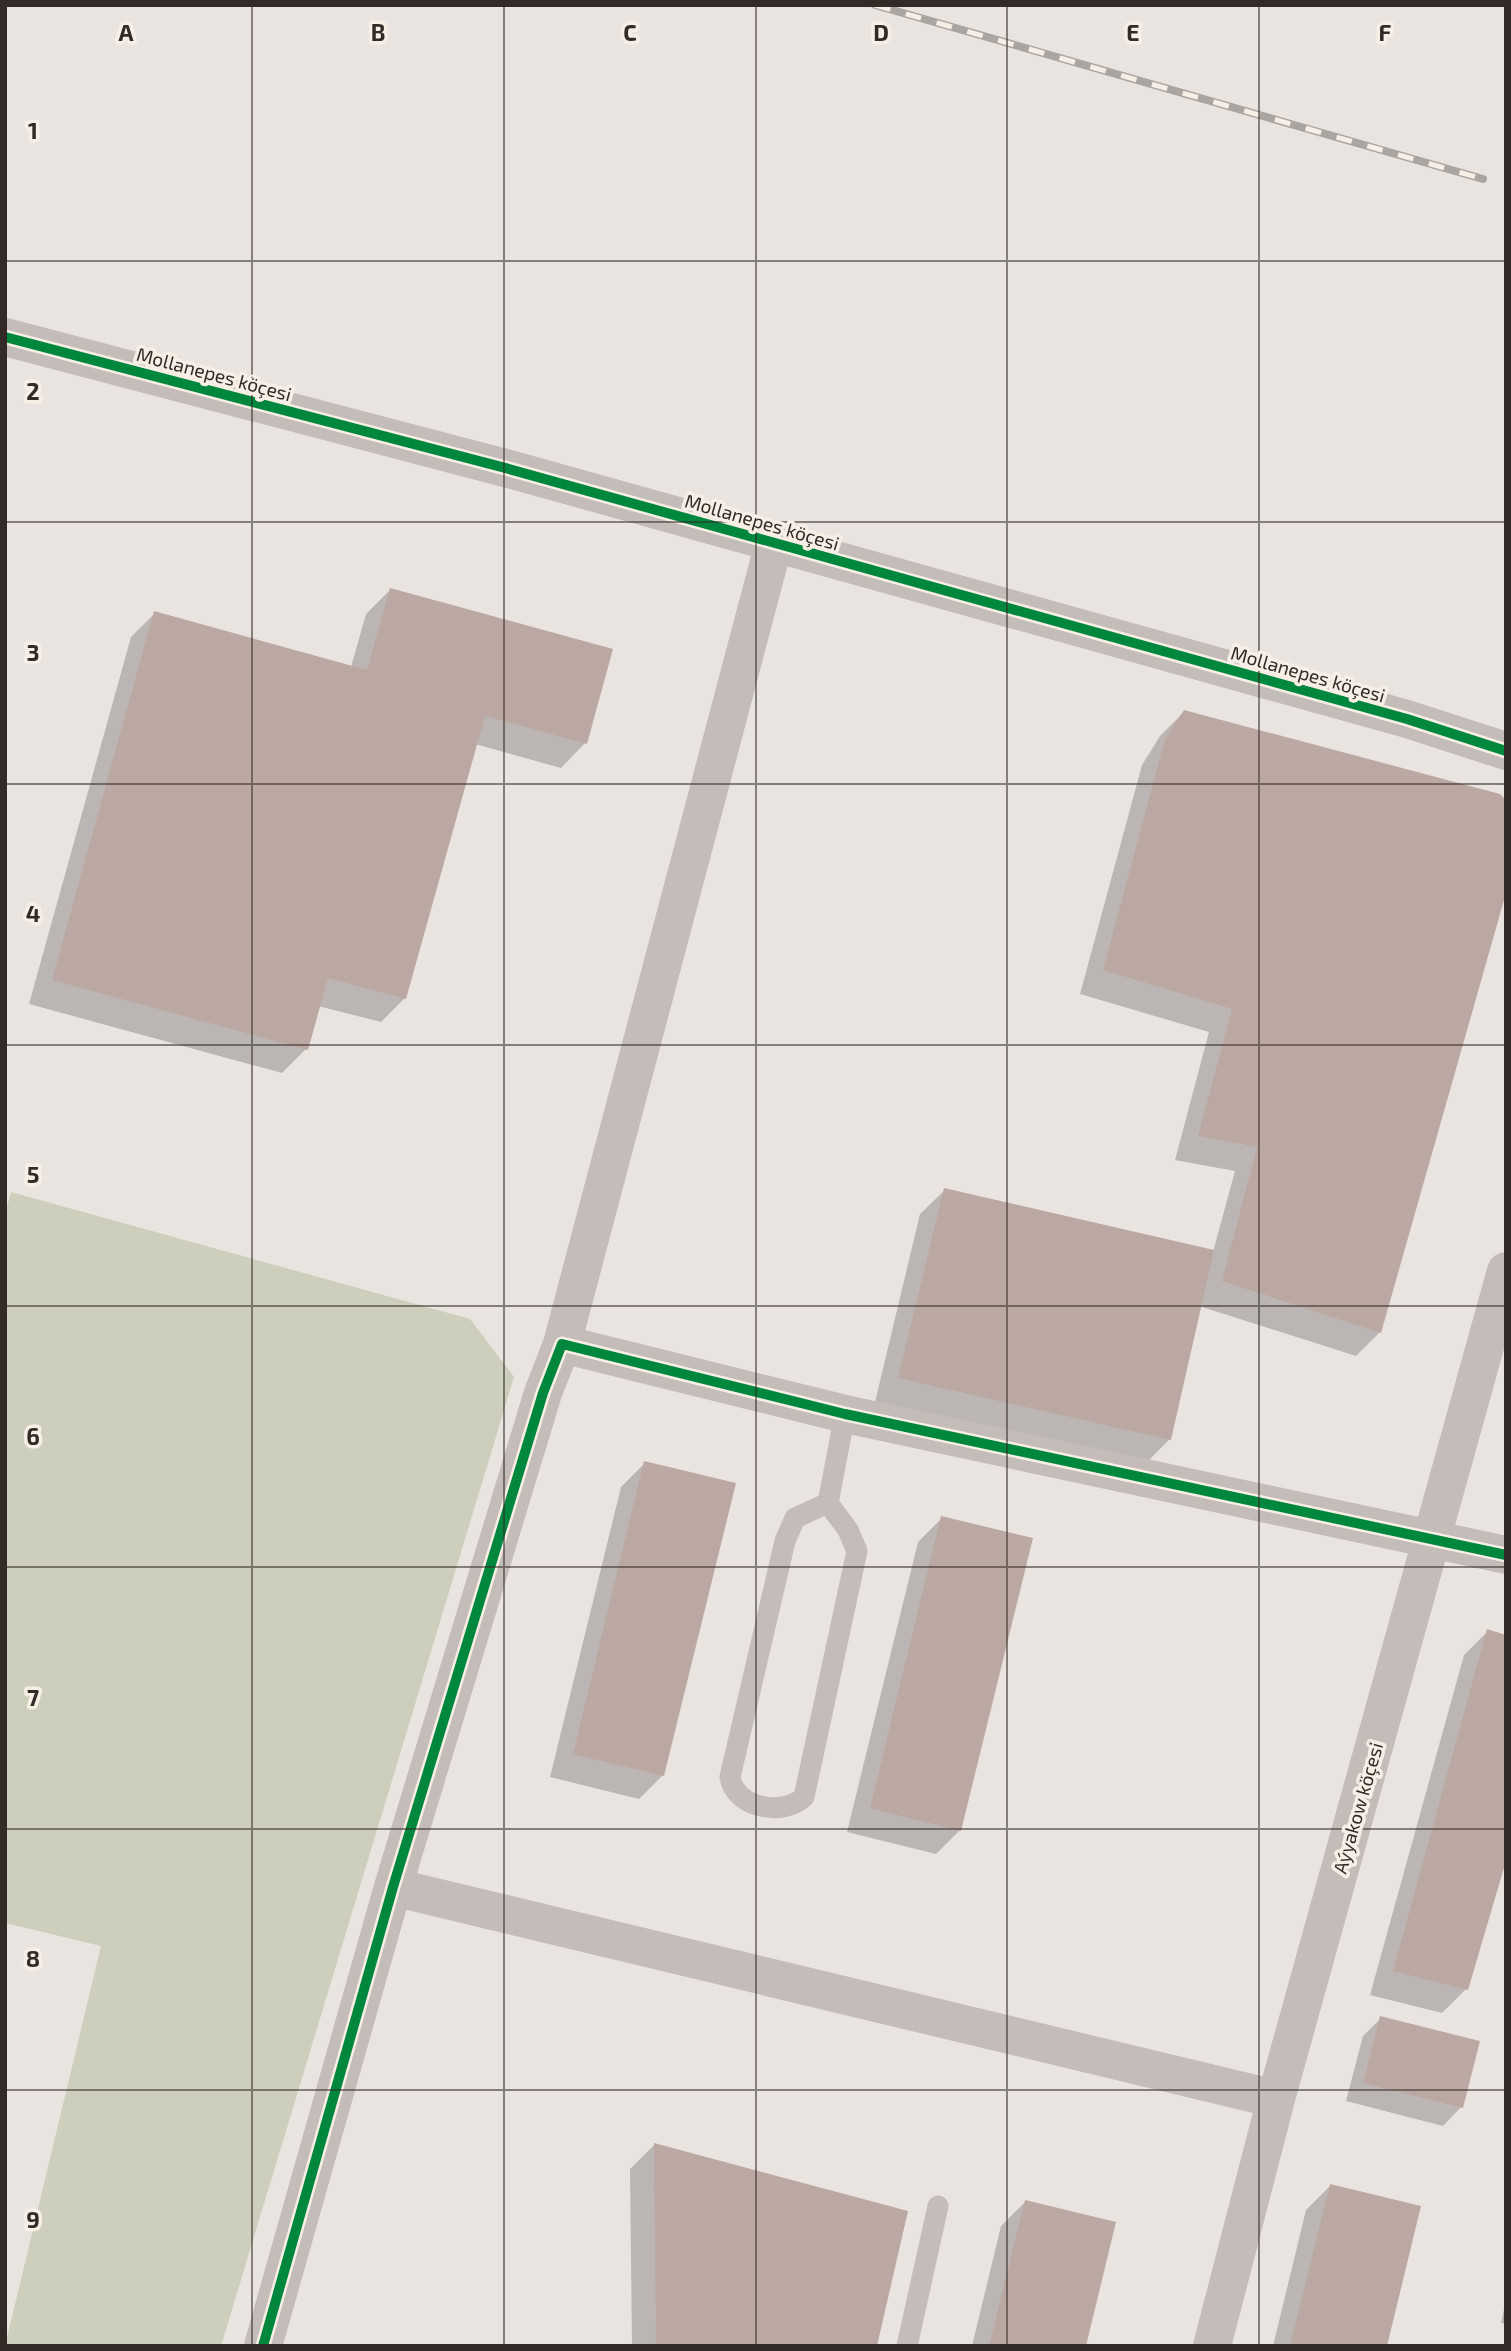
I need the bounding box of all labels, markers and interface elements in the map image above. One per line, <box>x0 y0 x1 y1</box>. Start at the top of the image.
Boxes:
text: A <box>118 18 134 46</box>
text: B <box>371 18 385 46</box>
text: C <box>623 18 637 46</box>
text: D <box>873 18 889 46</box>
text: E <box>1126 18 1140 46</box>
text: F <box>1379 18 1392 46</box>
text: 1 <box>28 116 38 144</box>
street label: Mollanepes köçesi <box>134 342 294 406</box>
text: 2 <box>26 377 40 405</box>
street label: Mollanepes köçesi <box>682 488 842 556</box>
text: 3 <box>26 638 40 666</box>
street label: Mollanepes köçesi <box>1228 640 1388 708</box>
text: 4 <box>26 899 40 927</box>
text: 5 <box>27 1160 39 1188</box>
text: 6 <box>26 1422 40 1450</box>
text: 7 <box>27 1683 39 1711</box>
street label: Aýyakow köçesi <box>1328 1740 1388 1876</box>
text: 8 <box>26 1944 40 1972</box>
text: 9 <box>26 2205 40 2233</box>

